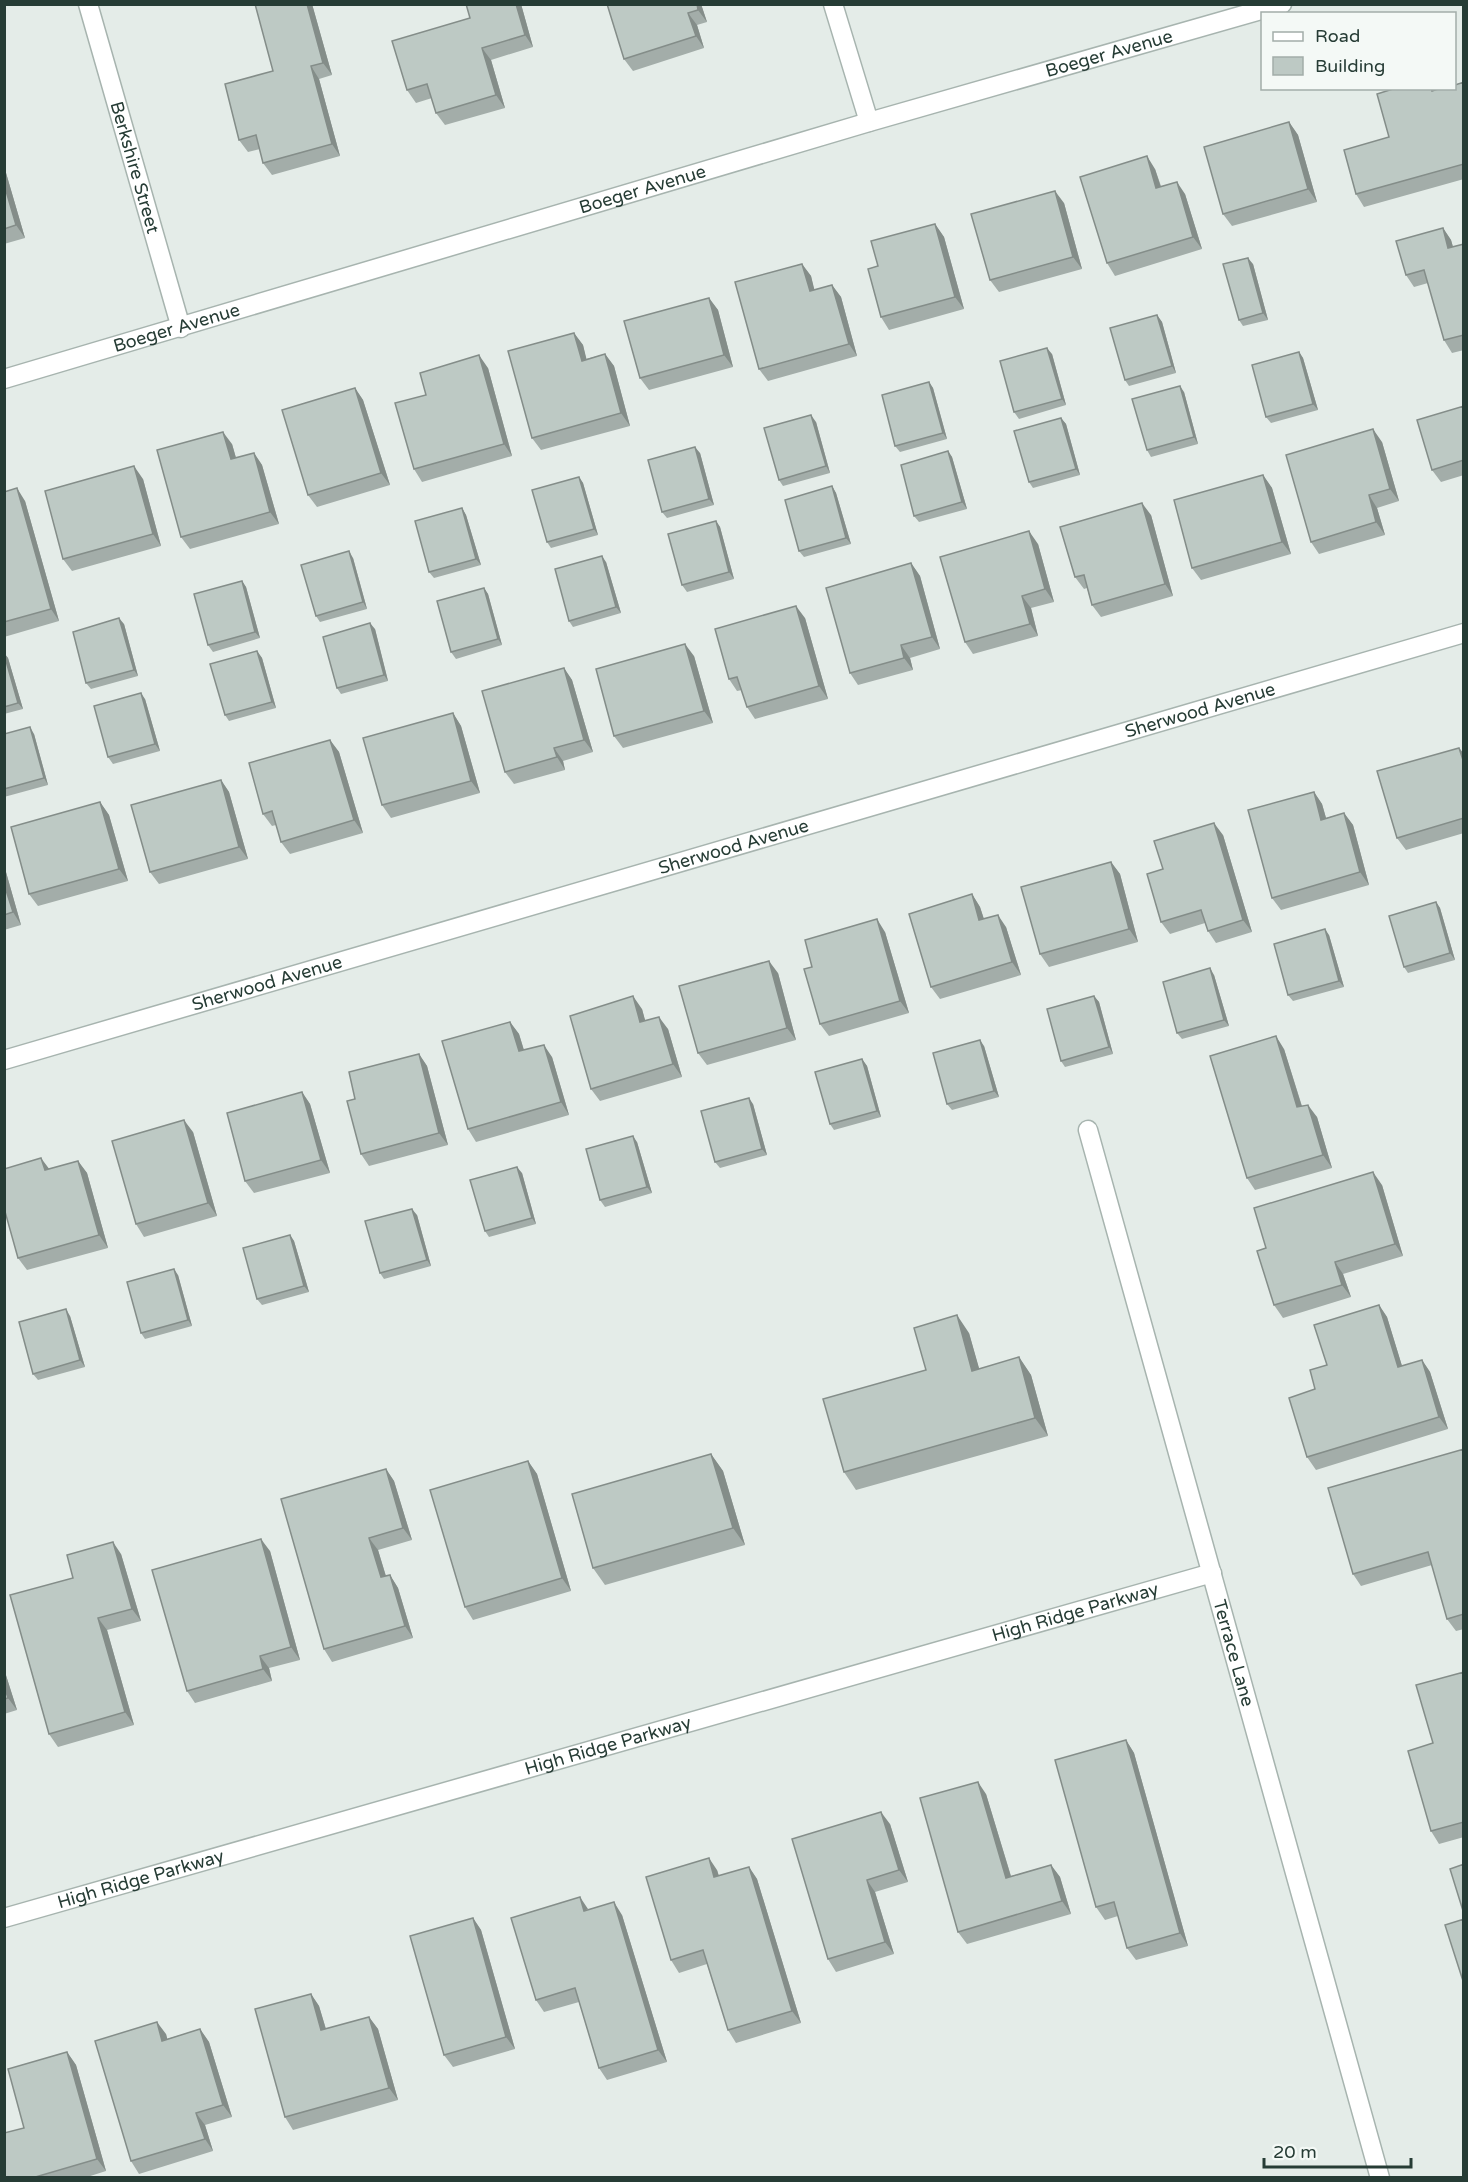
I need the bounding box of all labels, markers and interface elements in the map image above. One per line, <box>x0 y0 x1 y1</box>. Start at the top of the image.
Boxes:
legend <box>1261 12 1456 90</box>
street label: Boeger Avenue <box>1043 25 1175 82</box>
text: Road <box>1315 25 1360 47</box>
text: Building <box>1315 55 1385 77</box>
street label: Berkshire Street <box>106 99 164 236</box>
street label: Boeger Avenue <box>576 160 708 219</box>
street label: Boeger Avenue <box>111 299 243 357</box>
street label: Sherwood Avenue <box>1122 678 1278 743</box>
street label: Sherwood Avenue <box>656 814 811 879</box>
street label: Sherwood Avenue <box>189 951 345 1015</box>
street label: High Ridge Parkway <box>989 1578 1161 1646</box>
street label: Terrace Lane <box>1208 1597 1259 1709</box>
street label: High Ridge Parkway <box>522 1711 694 1780</box>
street label: High Ridge Parkway <box>55 1845 227 1913</box>
scale bar <box>1264 2131 1411 2169</box>
text: 20 m <box>1273 2141 1317 2163</box>

